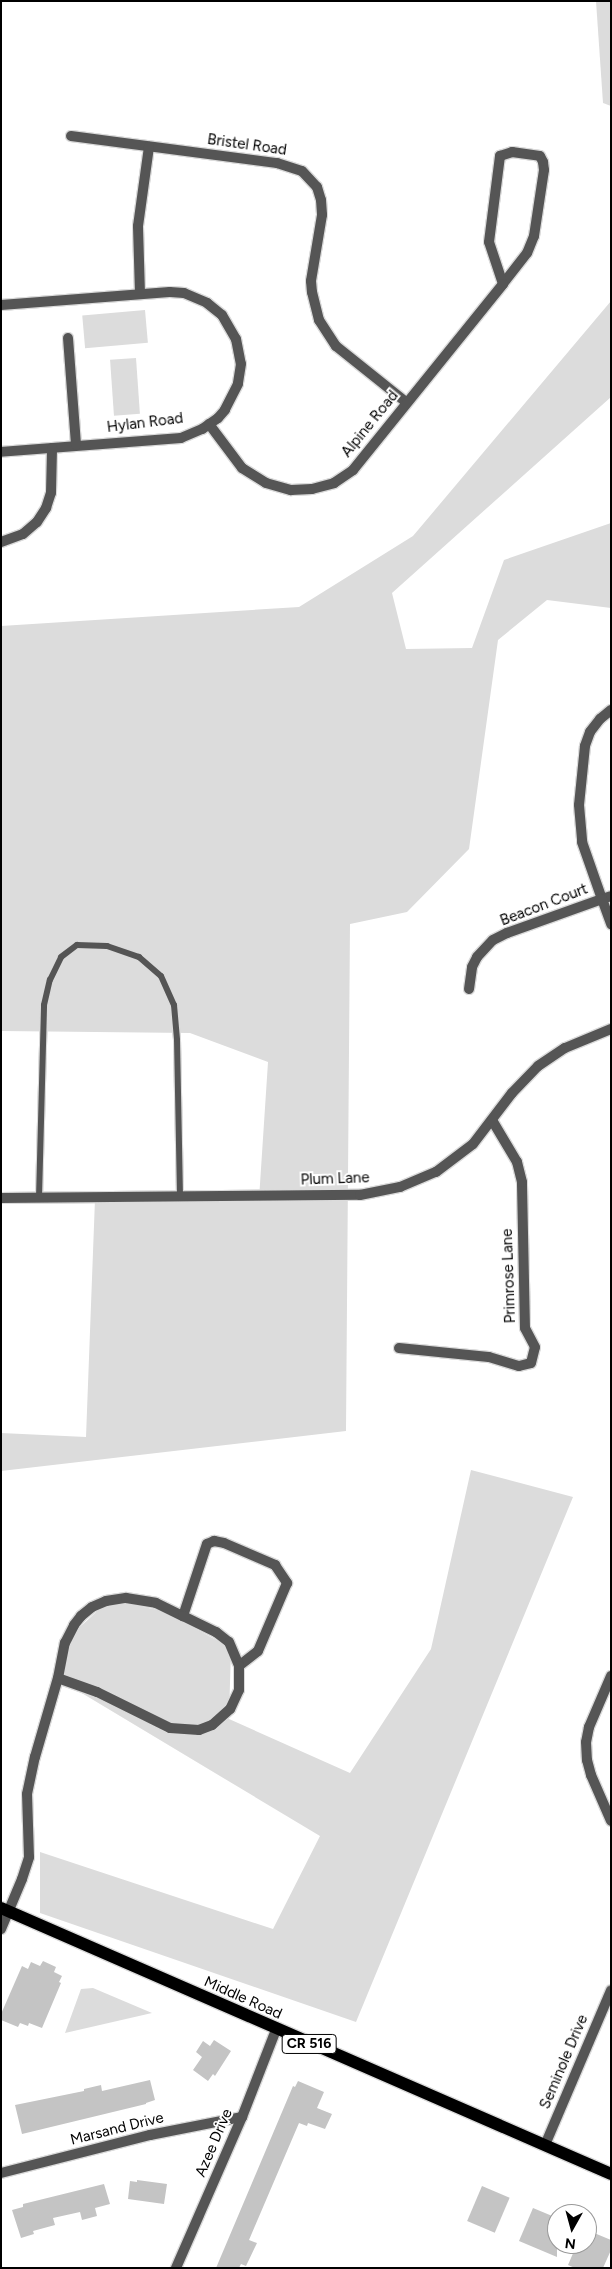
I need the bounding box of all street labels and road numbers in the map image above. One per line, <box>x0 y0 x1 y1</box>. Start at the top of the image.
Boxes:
street label: Bristel Road <box>206 131 288 159</box>
street label: Alpine Road <box>338 387 402 461</box>
street label: Hylan Road <box>106 409 184 437</box>
street label: Beacon Court <box>498 880 590 930</box>
street label: Plum Lane <box>300 1169 370 1189</box>
street label: Primrose Lane <box>498 1228 520 1324</box>
street label: Middle Road <box>201 1973 285 2023</box>
street label: Seminole Drive <box>536 2012 592 2112</box>
road number: CR 516 <box>282 2032 336 2056</box>
street label: Azee Drive <box>192 2106 236 2180</box>
street label: Marsand Drive <box>68 2109 166 2149</box>

